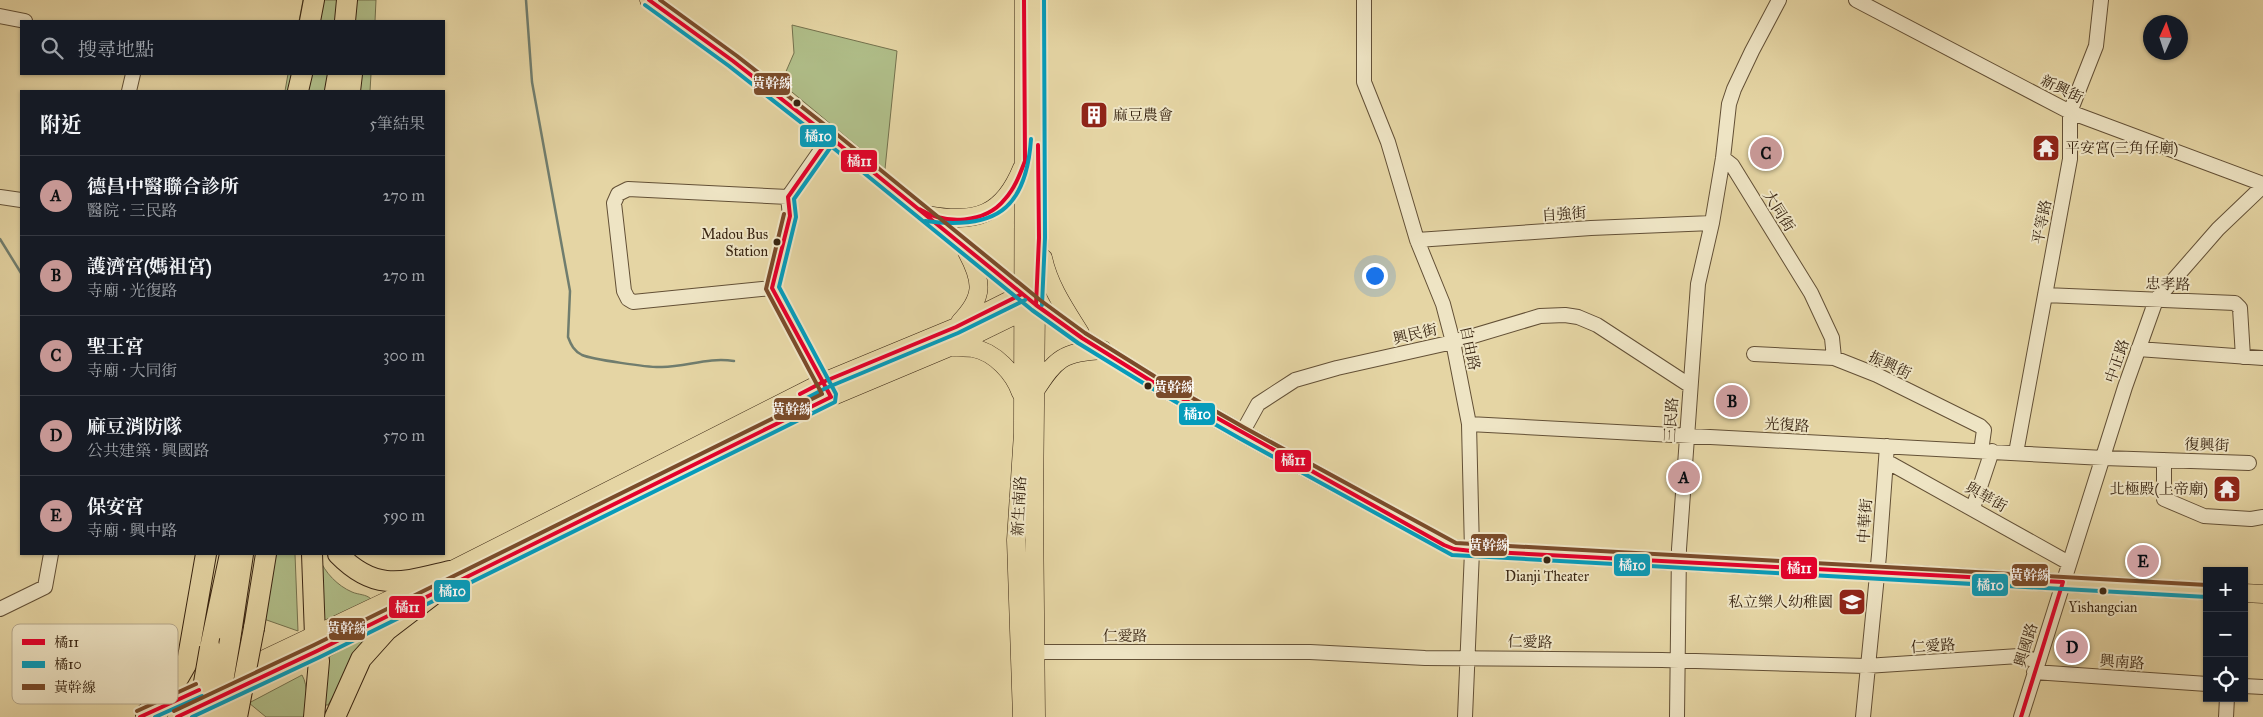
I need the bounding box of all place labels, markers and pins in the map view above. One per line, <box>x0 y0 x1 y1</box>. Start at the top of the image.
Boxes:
unlabelled marker <box>792 98 802 108</box>
building icon: 麻豆農會 <box>1079 100 1109 130</box>
place label: 麻豆農會 <box>1113 106 1173 124</box>
temple icon: 平安宮(三角仔廟) <box>2031 133 2061 163</box>
pin: C <box>1750 134 1782 172</box>
place label: 平安宮(三角仔廟) <box>2065 139 2178 158</box>
place label: Madou Bus Station <box>701 226 768 260</box>
marker: Madou Bus Station <box>772 237 782 247</box>
unlabelled marker <box>1143 381 1153 391</box>
pin: B <box>1716 382 1748 420</box>
pin: A <box>1668 458 1700 496</box>
temple icon: 北極殿(上帝廟) <box>2212 474 2242 504</box>
place label: 北極殿(上帝廟) <box>2110 480 2208 499</box>
pin: E <box>2127 542 2159 580</box>
marker: Dianji Theater <box>1542 555 1552 565</box>
place label: Dianji Theater <box>1505 568 1590 585</box>
marker: Yishangcian <box>2098 586 2108 596</box>
school or university icon: 私立樂人幼稚園 <box>1837 587 1867 617</box>
place label: 私立樂人幼稚園 <box>1728 593 1833 611</box>
place label: Yishangcian <box>2069 599 2138 616</box>
pin: D <box>2056 628 2088 666</box>

